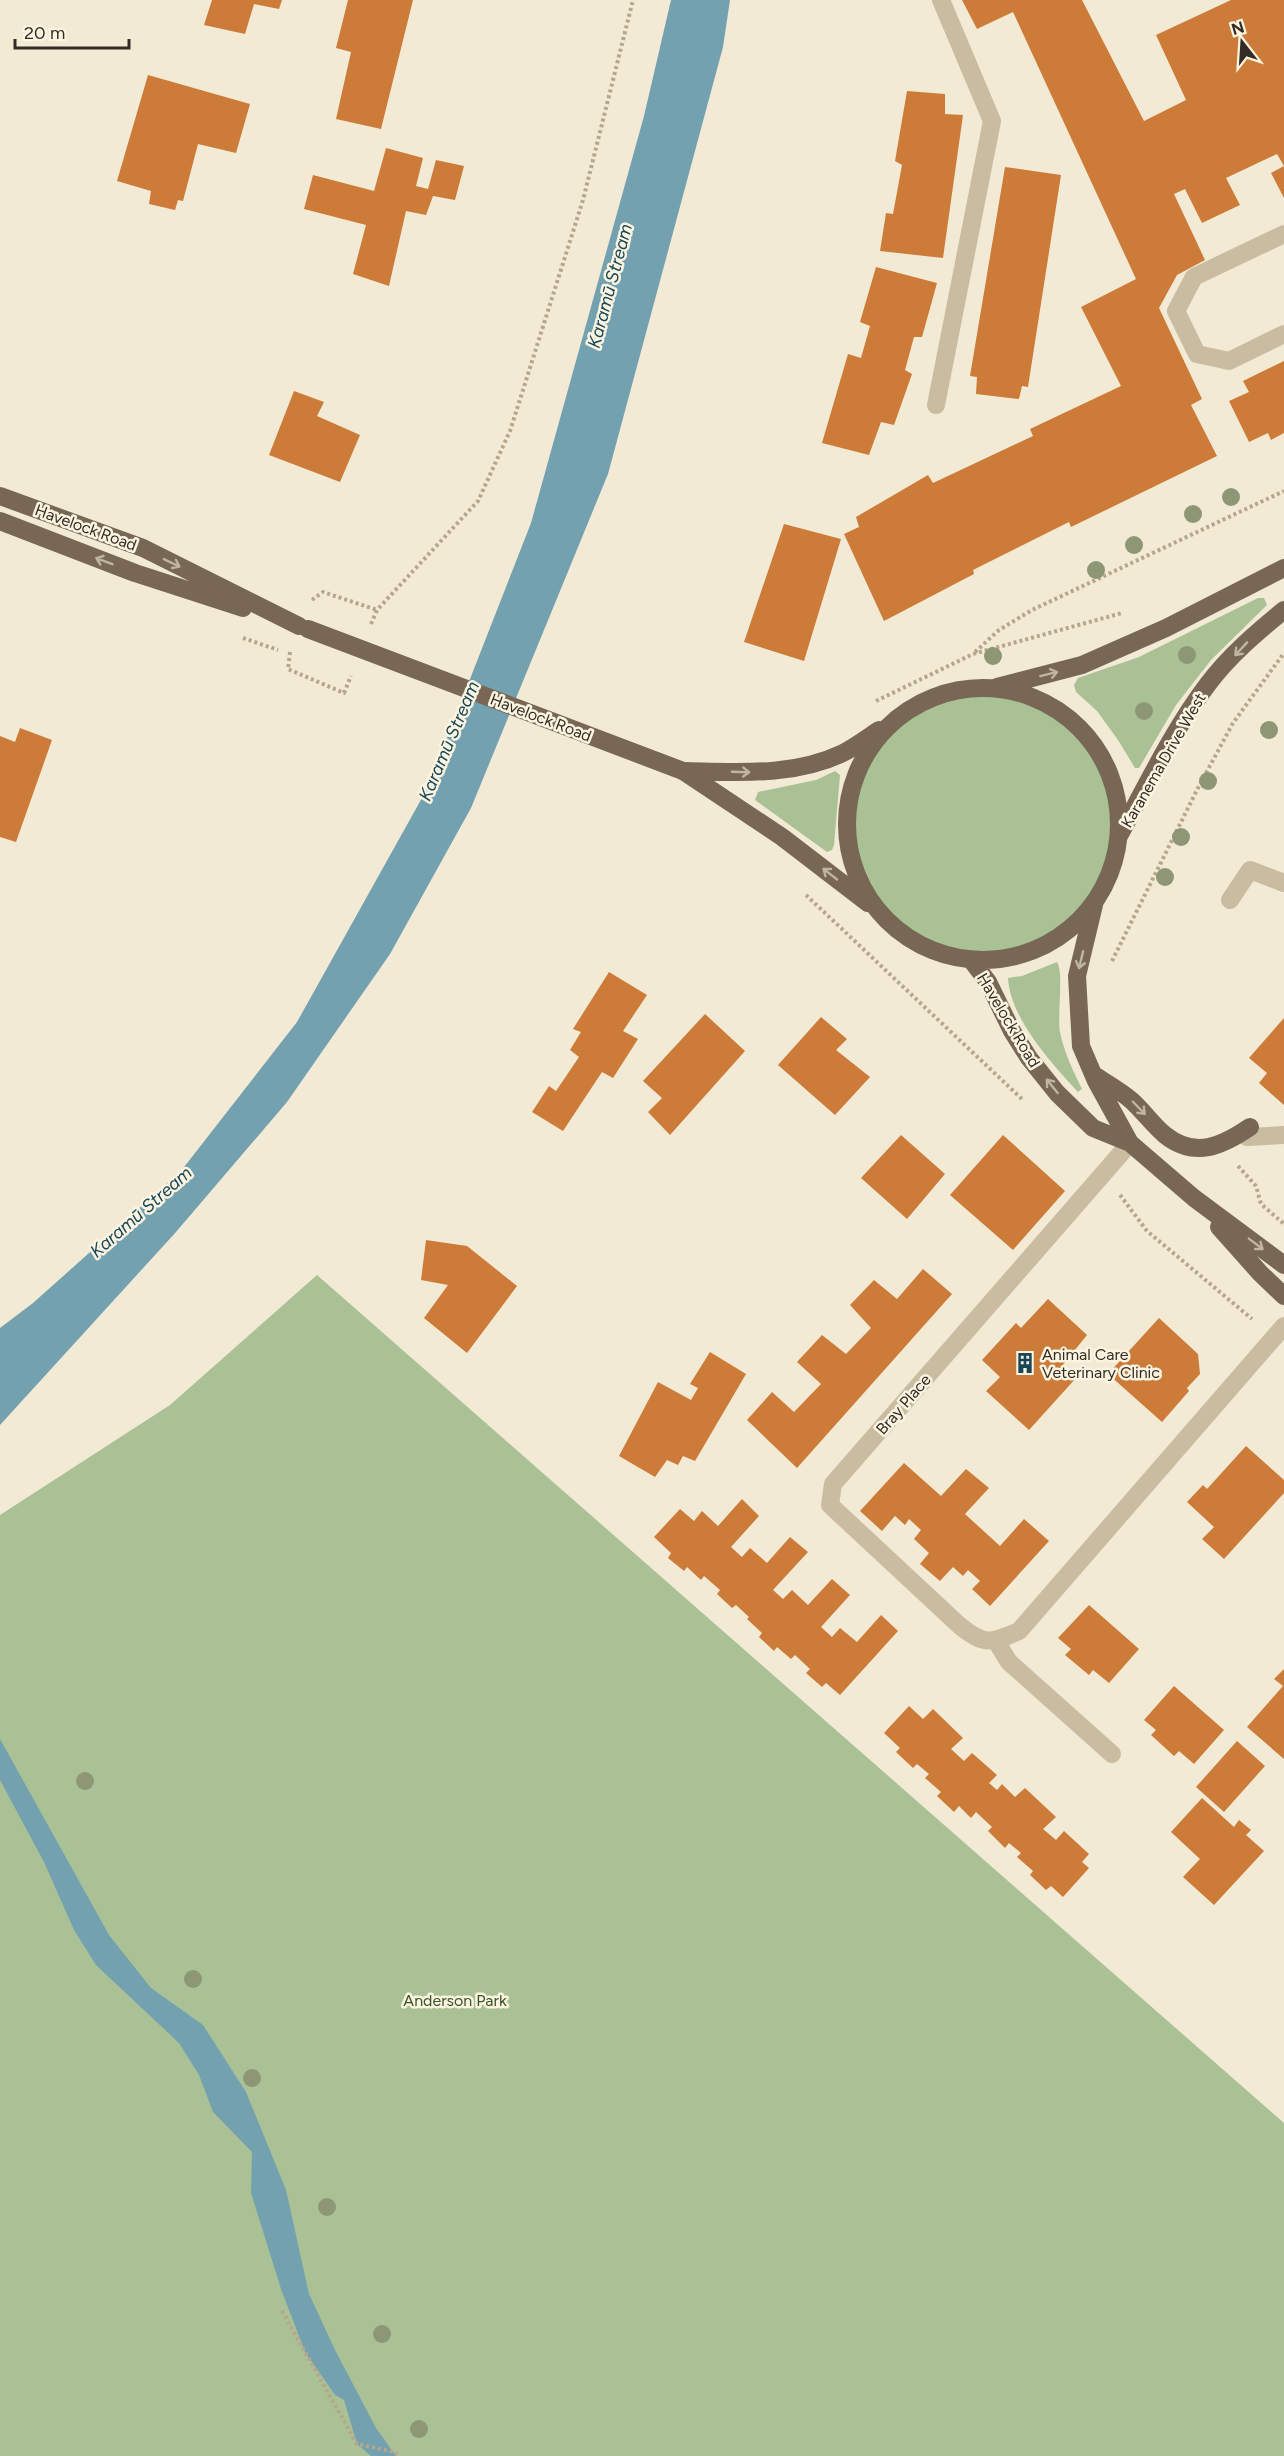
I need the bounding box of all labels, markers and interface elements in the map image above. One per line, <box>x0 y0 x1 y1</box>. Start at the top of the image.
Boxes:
scale bar <box>15 12 129 50</box>
north arrow <box>1212 12 1272 72</box>
text: N <box>1229 17 1246 39</box>
text: 20 m <box>24 22 65 44</box>
water label: Karamū Stream <box>583 221 637 351</box>
street label: Havelock Road <box>32 500 139 555</box>
one-way arrow <box>95 555 114 566</box>
one-way arrow <box>162 557 180 569</box>
one-way arrow <box>1234 641 1248 656</box>
one-way arrow <box>1039 667 1058 679</box>
water label: Karamū Stream <box>414 678 484 804</box>
street label: Havelock Road <box>487 689 594 745</box>
street label: Karanema Drive West <box>1117 689 1210 831</box>
one-way arrow <box>731 766 751 778</box>
one-way arrow <box>822 868 838 881</box>
one-way arrow <box>1074 950 1086 969</box>
street label: Havelock Road <box>973 970 1044 1071</box>
one-way arrow <box>1045 1078 1058 1094</box>
one-way arrow <box>1132 1101 1147 1116</box>
water label: Karamū Stream <box>86 1162 196 1262</box>
one-way arrow <box>1247 1238 1263 1251</box>
place label: Animal Care Veterinary Clinic <box>1042 1345 1160 1382</box>
building icon: Animal Care Veterinary Clinic <box>1013 1351 1037 1375</box>
street label: Bray Place <box>872 1370 935 1438</box>
park label: Anderson Park <box>403 1991 507 2010</box>

